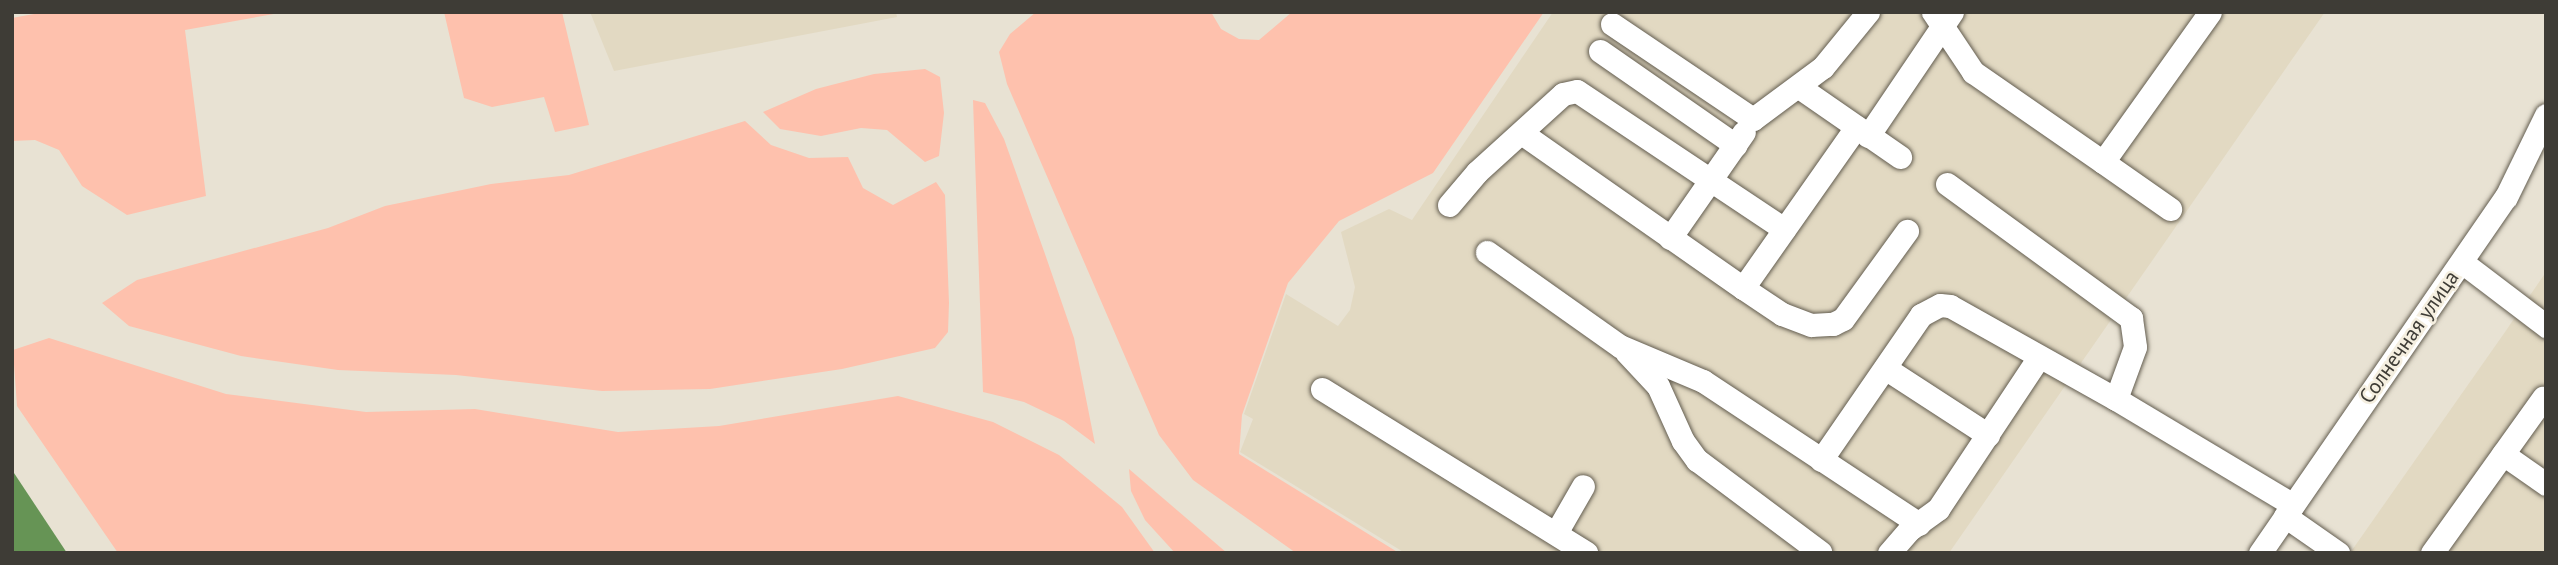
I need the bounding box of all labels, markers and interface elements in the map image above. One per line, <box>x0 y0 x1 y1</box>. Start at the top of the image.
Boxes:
street label: Солнечная улица <box>2354 266 2464 408</box>

